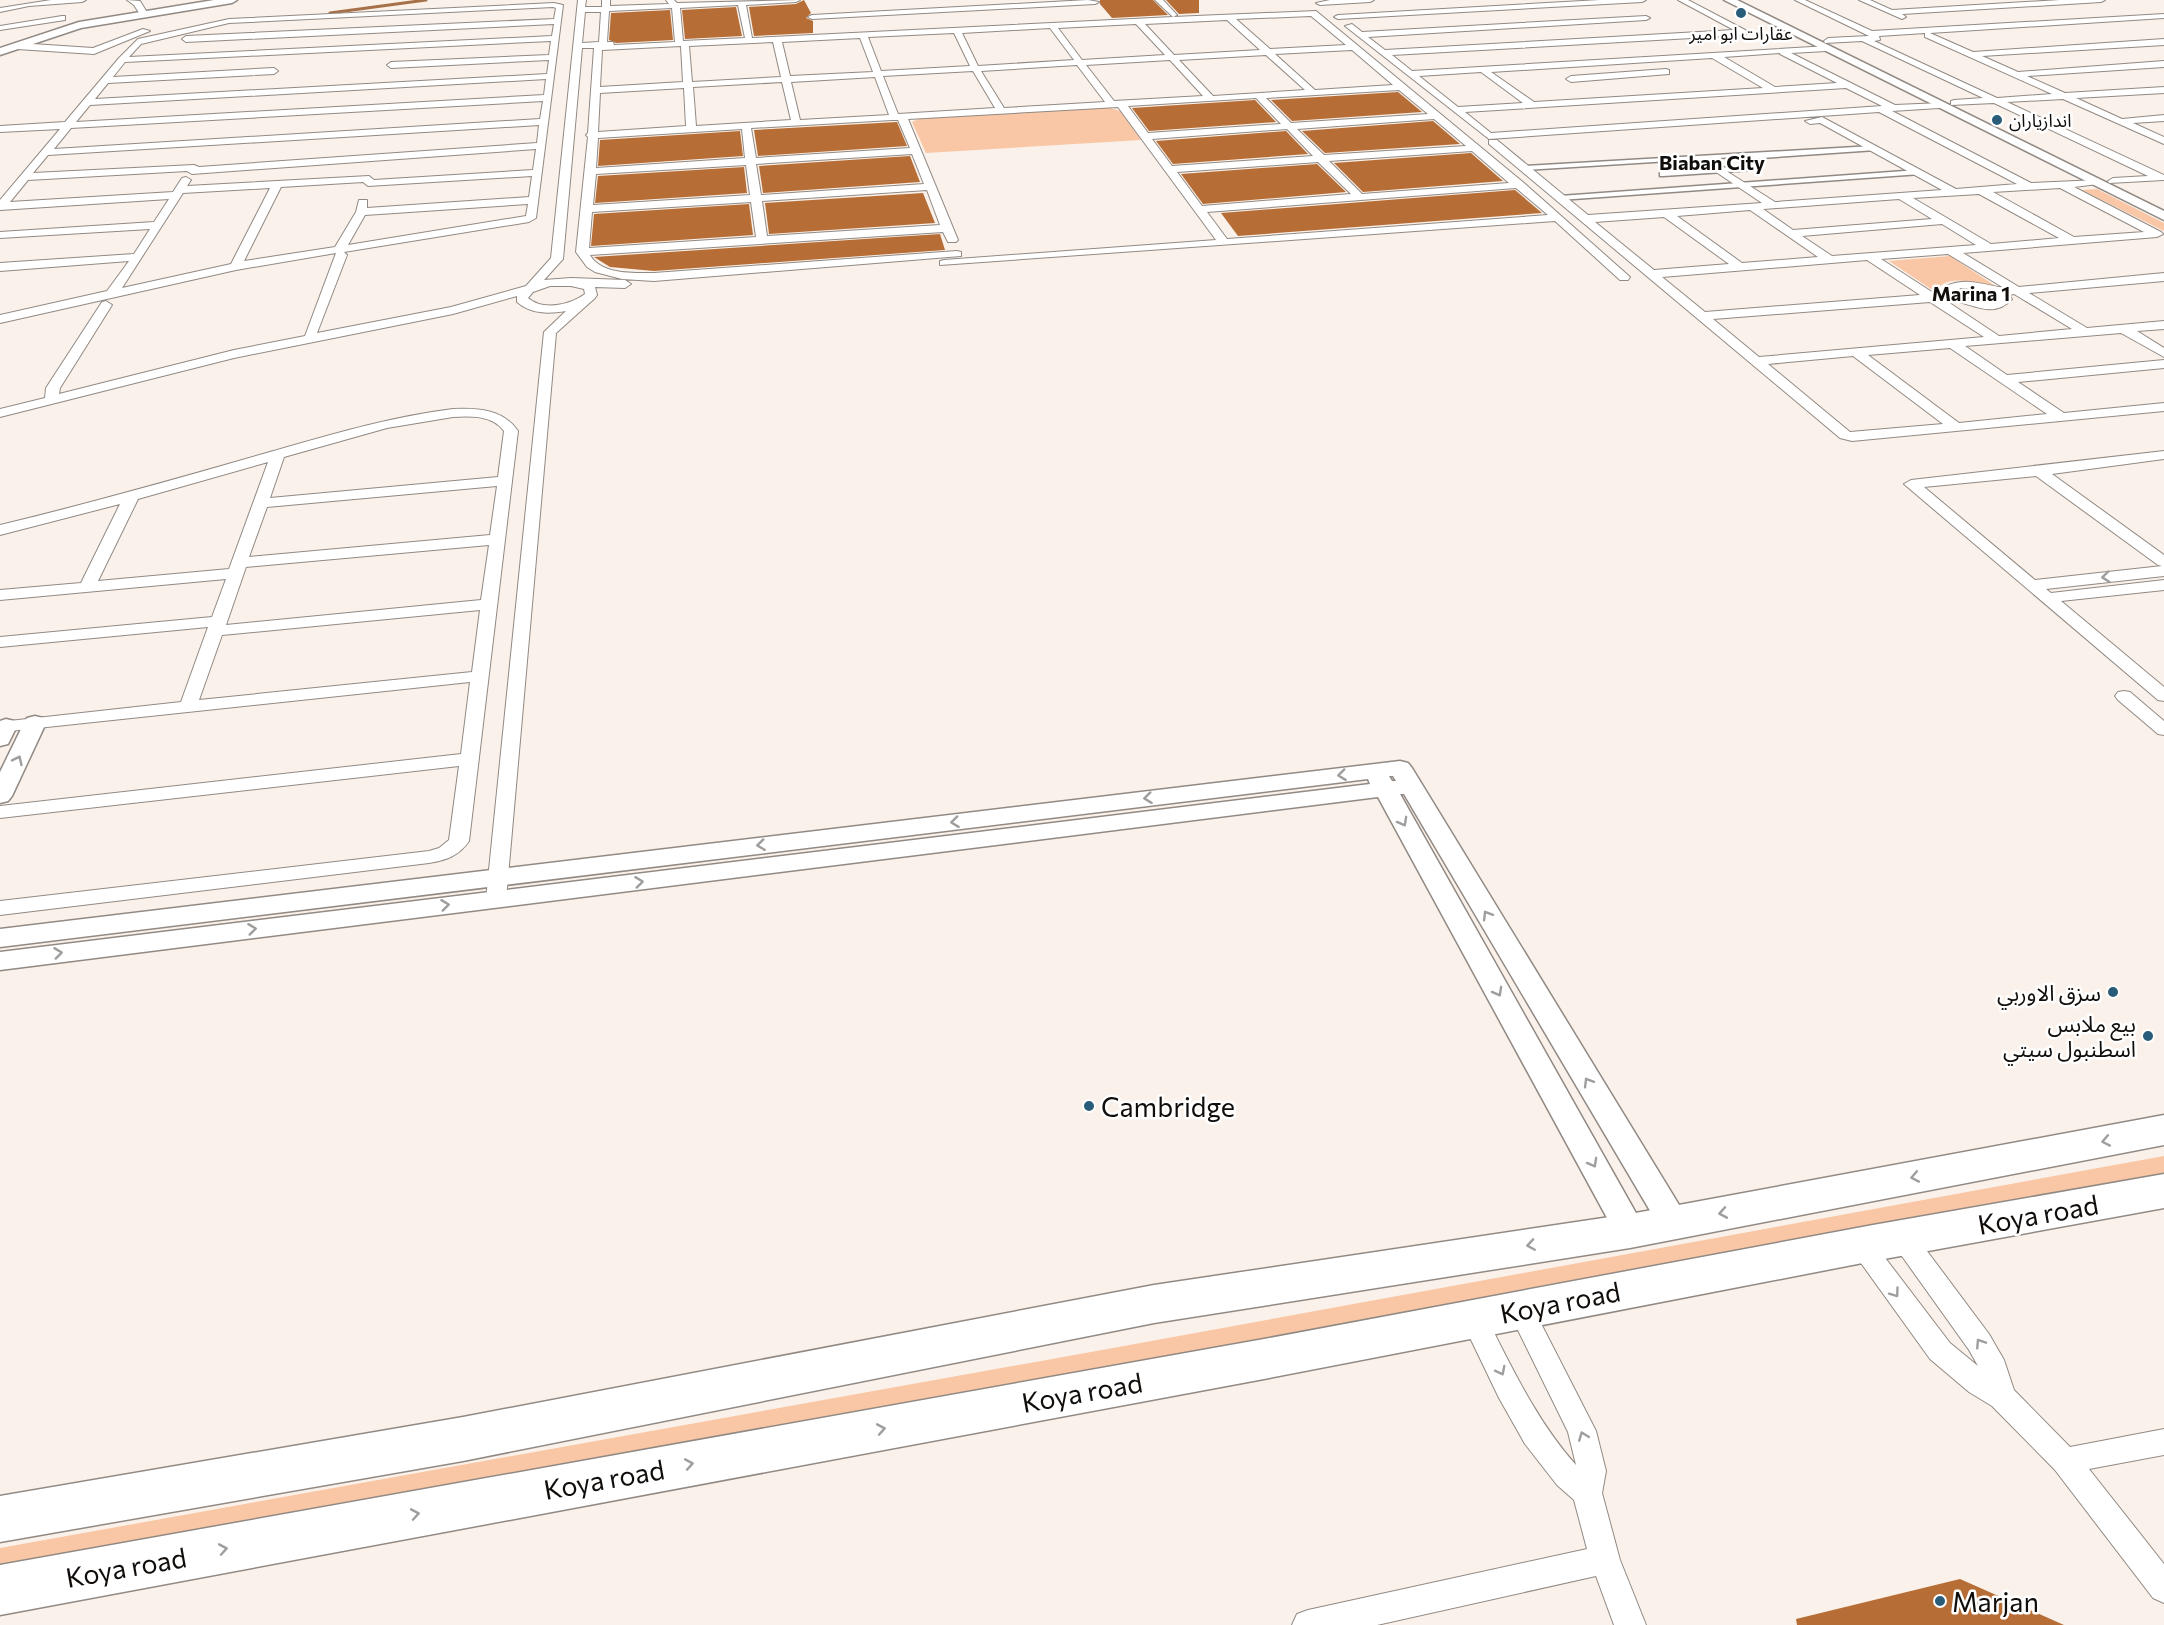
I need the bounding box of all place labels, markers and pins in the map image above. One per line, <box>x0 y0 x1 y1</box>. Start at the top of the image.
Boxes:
marker: عقارات ابو امير <box>1734 6 1748 20</box>
place label: عقارات ابو امير <box>1688 22 1793 45</box>
place label: اندازياران <box>2009 109 2071 132</box>
marker: اندازياران <box>1990 113 2004 127</box>
place label: سزق الاوربي <box>1997 979 2101 1010</box>
marker: سزق الاوربي <box>2106 985 2120 999</box>
place label: بيع ملابس اسطنبول سيتي <box>2003 1010 2136 1066</box>
marker: بيع ملابس اسطنبول سيتي <box>2141 1029 2155 1043</box>
place label: Cambridge <box>1101 1090 1235 1123</box>
marker: Cambridge <box>1082 1099 1096 1113</box>
place label: Marjan <box>1952 1585 2039 1618</box>
marker: Marjan <box>1933 1594 1947 1608</box>

